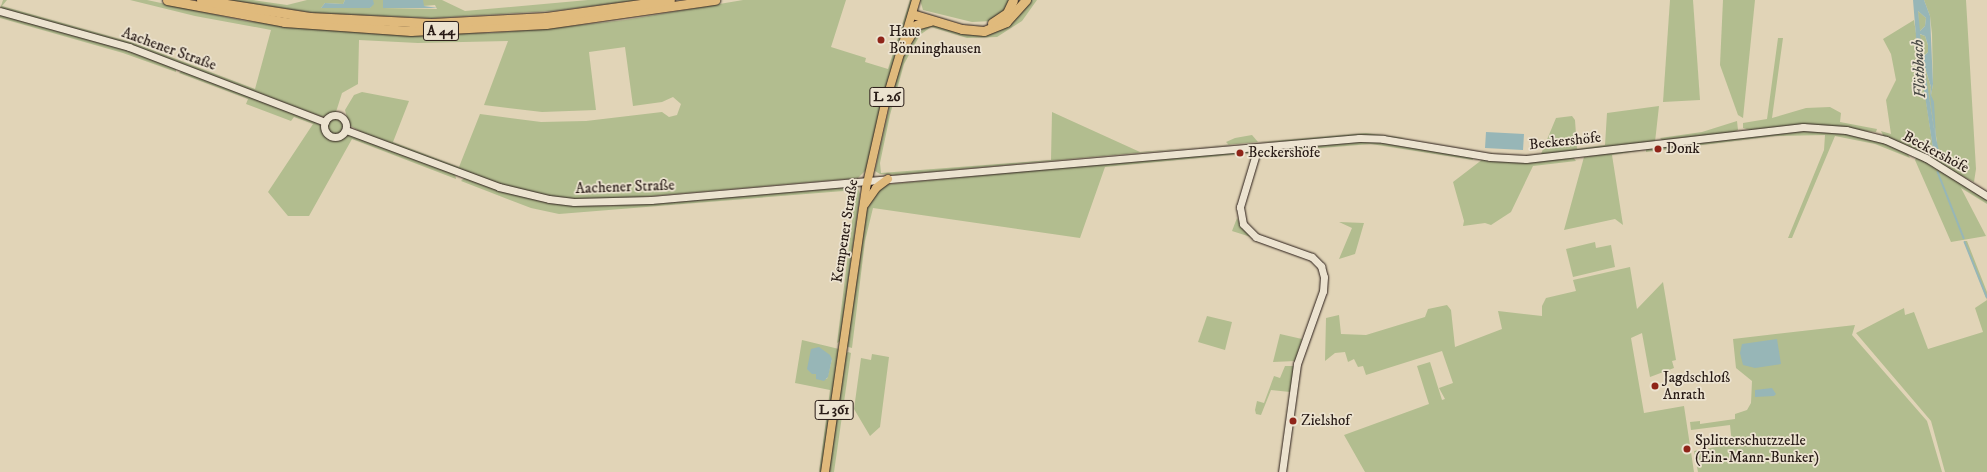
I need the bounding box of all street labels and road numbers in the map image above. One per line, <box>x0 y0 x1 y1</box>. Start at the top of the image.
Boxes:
road number: A 44 <box>422 19 460 43</box>
street label: Aachener Straße <box>119 24 219 74</box>
road number: L 26 <box>869 85 905 109</box>
street label: Beckershöfe <box>1900 127 1972 177</box>
street label: Beckershöfe <box>1528 128 1602 154</box>
street label: Aachener Straße <box>575 176 675 198</box>
street label: Kempener Straße <box>828 178 862 284</box>
road number: L 361 <box>814 398 854 422</box>

